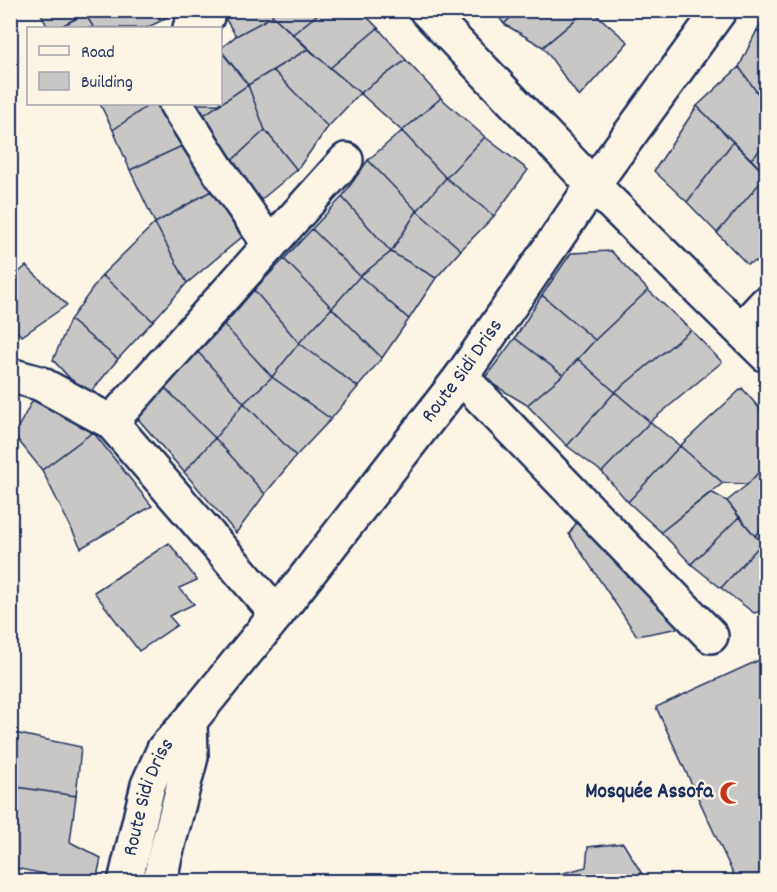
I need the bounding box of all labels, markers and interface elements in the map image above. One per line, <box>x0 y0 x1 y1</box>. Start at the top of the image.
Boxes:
legend <box>27 27 222 105</box>
text: Road <box>81 41 115 66</box>
text: Building <box>81 71 133 96</box>
street label: Route Sidi Driss <box>415 313 511 430</box>
street label: Route Sidi Driss <box>117 731 182 859</box>
place label: Mosquée Assofa <box>585 778 714 808</box>
mosque icon: Mosquée Assofa <box>718 780 744 806</box>

